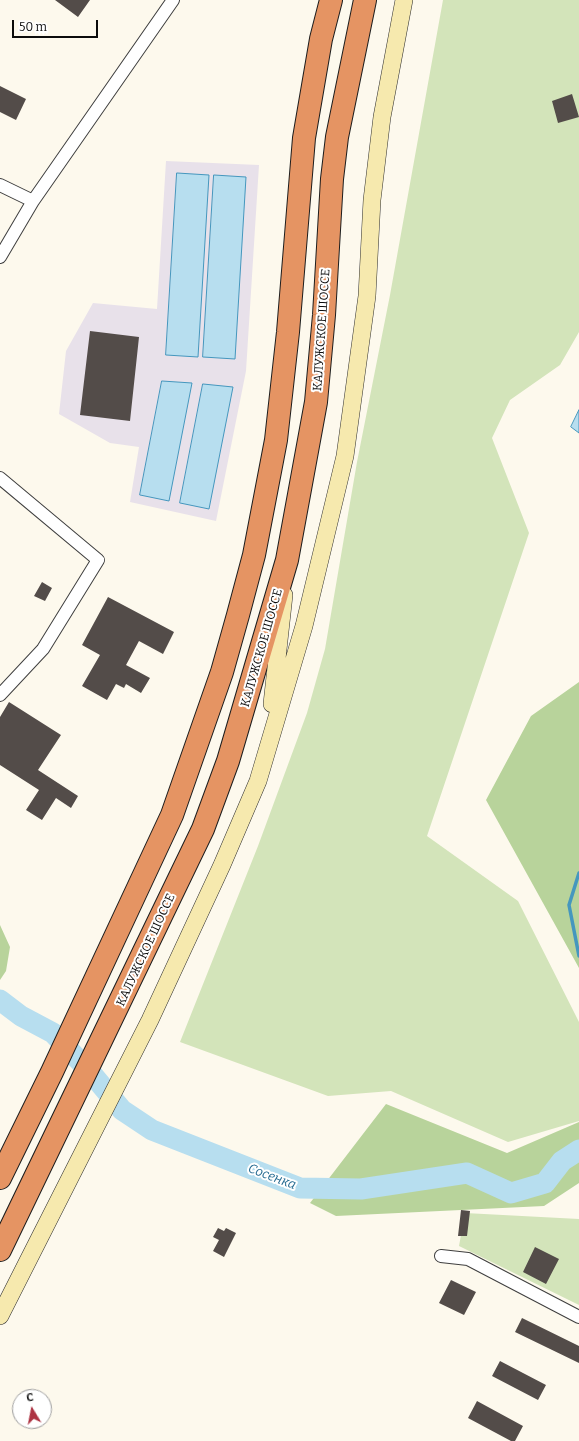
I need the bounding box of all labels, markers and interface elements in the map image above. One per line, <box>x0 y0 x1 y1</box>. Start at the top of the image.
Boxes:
scale bar <box>14 12 100 38</box>
text: 50 m <box>19 20 47 34</box>
street label: КАЛУЖСКОЕ ШОССЕ <box>311 268 333 392</box>
street label: КАЛУЖСКОЕ ШОССЕ <box>238 587 286 709</box>
street label: КАЛУЖСКОЕ ШОССЕ <box>114 891 178 1009</box>
water label: Сосенка <box>246 1161 298 1193</box>
north arrow <box>12 1389 52 1429</box>
text: С <box>25 1391 35 1405</box>

